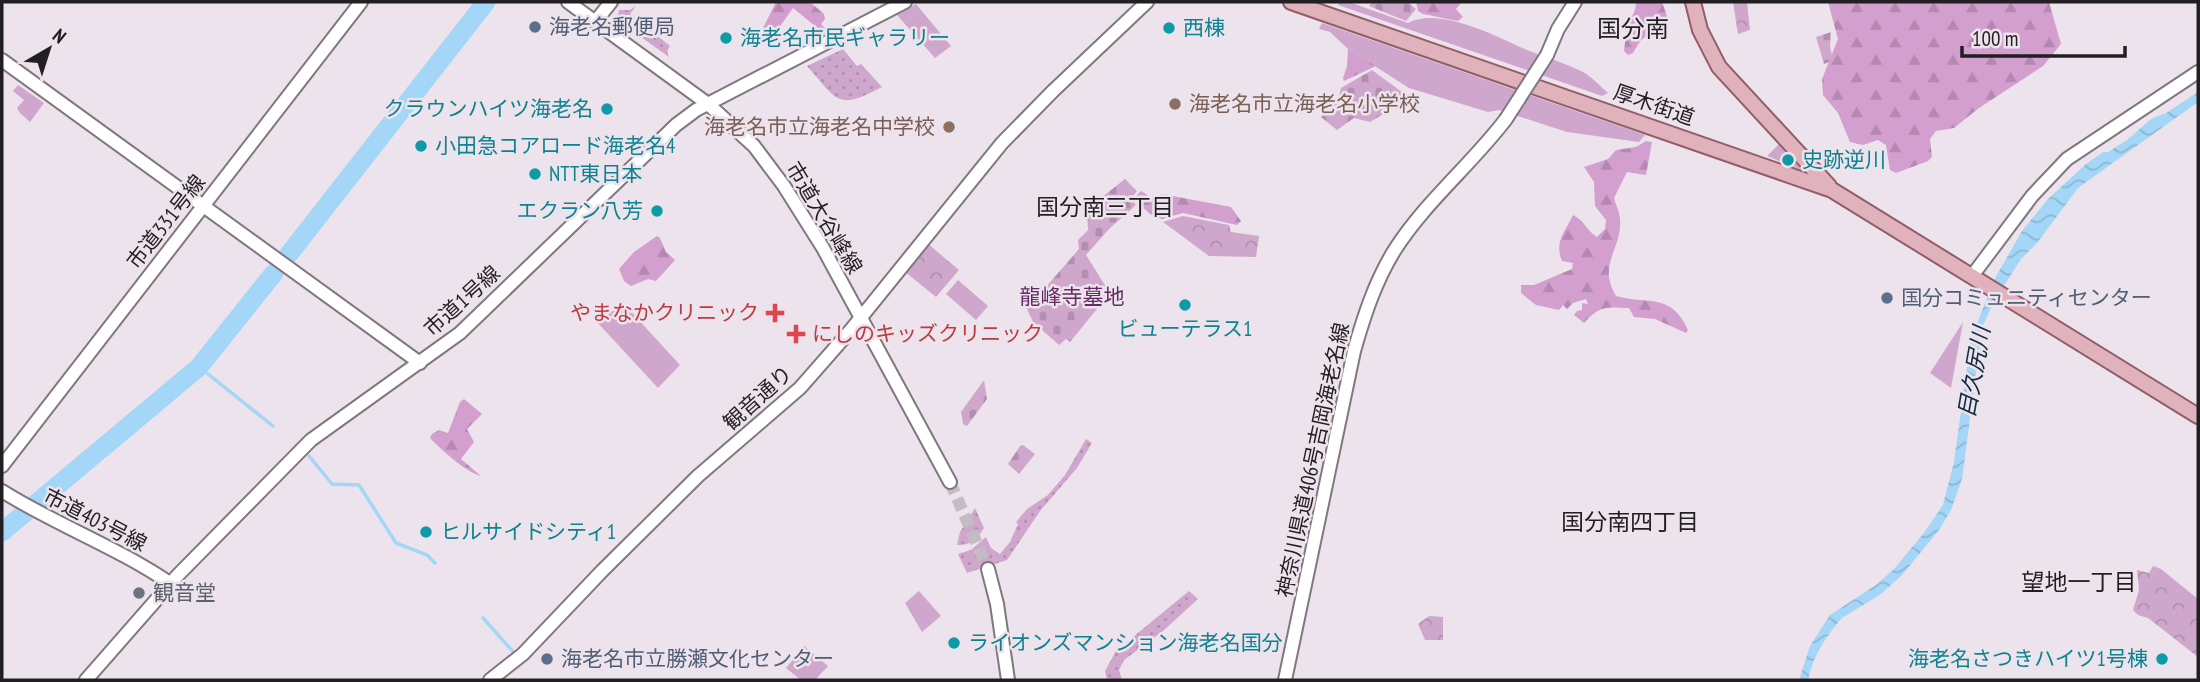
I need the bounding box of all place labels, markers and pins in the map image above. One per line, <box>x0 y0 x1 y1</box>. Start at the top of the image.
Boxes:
place label: 海老名郵便局 <box>549 13 675 40</box>
place label: 西棟 <box>1183 14 1225 41</box>
marker: 海老名郵便局 <box>527 19 543 35</box>
marker: 西棟 <box>1161 20 1177 36</box>
place label: 海老名市民ギャラリー <box>740 24 950 51</box>
marker: 海老名市民ギャラリー <box>718 30 734 46</box>
place label: 海老名市立海老名小学校 <box>1189 90 1420 117</box>
place label: クラウンハイツ海老名 <box>383 95 593 122</box>
marker: 海老名市立海老名小学校 <box>1167 96 1183 112</box>
marker: クラウンハイツ海老名 <box>599 101 615 117</box>
place label: 海老名市立海老名中学校 <box>704 113 935 140</box>
marker: 海老名市立海老名中学校 <box>941 119 957 135</box>
place label: 小田急コアロード海老名4 <box>435 132 676 159</box>
marker: 小田急コアロード海老名4 <box>413 138 429 154</box>
place label: 史跡逆川 <box>1802 146 1886 173</box>
marker: 史跡逆川 <box>1780 152 1796 168</box>
place label: NTT東日本 <box>549 160 643 187</box>
marker: NTT東日本 <box>527 166 543 182</box>
place label: エクラン八芳 <box>517 197 643 224</box>
marker: エクラン八芳 <box>649 203 665 219</box>
place label: 国分コミュニティセンター <box>1901 284 2152 311</box>
marker: 国分コミュニティセンター <box>1879 290 1895 306</box>
marker: ビューテラス1 <box>1177 297 1193 313</box>
place label: やまなかクリニック <box>570 299 759 326</box>
marker: やまなかクリニック <box>765 303 785 323</box>
place label: ビューテラス1 <box>1117 315 1253 342</box>
place label: にしのキッズクリニック <box>812 320 1043 347</box>
marker: にしのキッズクリニック <box>786 324 806 344</box>
place label: ヒルサイドシティ1 <box>440 518 616 545</box>
marker: ヒルサイドシティ1 <box>418 524 434 540</box>
place label: 観音堂 <box>153 579 216 606</box>
marker: 観音堂 <box>131 585 147 601</box>
place label: ライオンズマンション海老名国分 <box>968 629 1283 656</box>
marker: ライオンズマンション海老名国分 <box>946 635 962 651</box>
place label: 海老名市立勝瀬文化センター <box>561 645 834 672</box>
place label: 海老名さつきハイツ1号棟 <box>1908 645 2148 672</box>
marker: 海老名市立勝瀬文化センター <box>539 651 555 667</box>
marker: 海老名さつきハイツ1号棟 <box>2154 651 2170 667</box>

